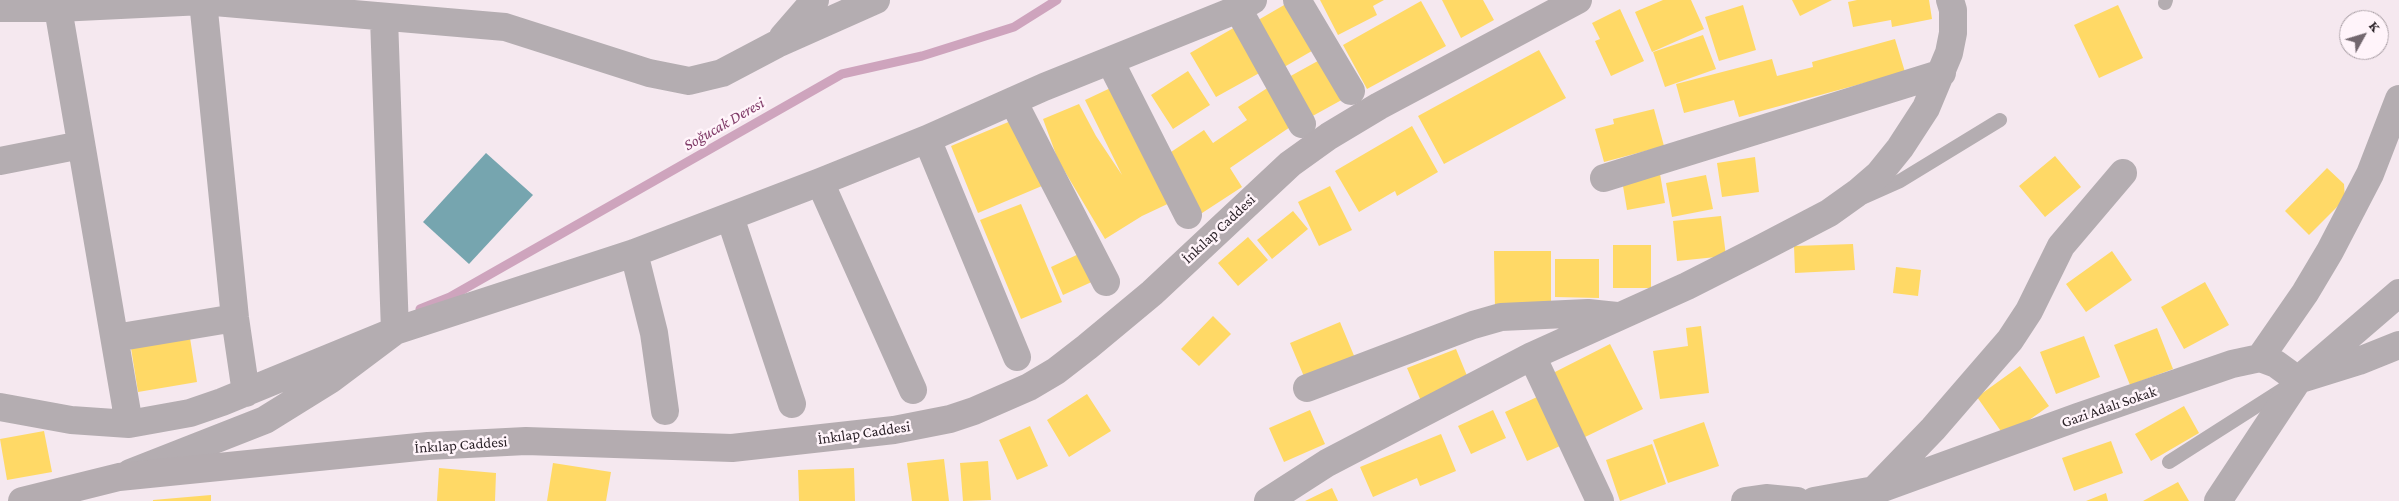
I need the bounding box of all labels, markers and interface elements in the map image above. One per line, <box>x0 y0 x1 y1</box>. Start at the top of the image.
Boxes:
north arrow <box>2339 10 2389 60</box>
text: K <box>2366 18 2384 35</box>
water label: Soğucak Deresi <box>680 93 768 155</box>
street label: İnkılap Caddesi <box>1179 191 1259 267</box>
street label: Gazi Adalı Sokak <box>2059 382 2159 432</box>
street label: İnkılap Caddesi <box>817 418 911 448</box>
street label: İnkılap Caddesi <box>414 433 508 457</box>

